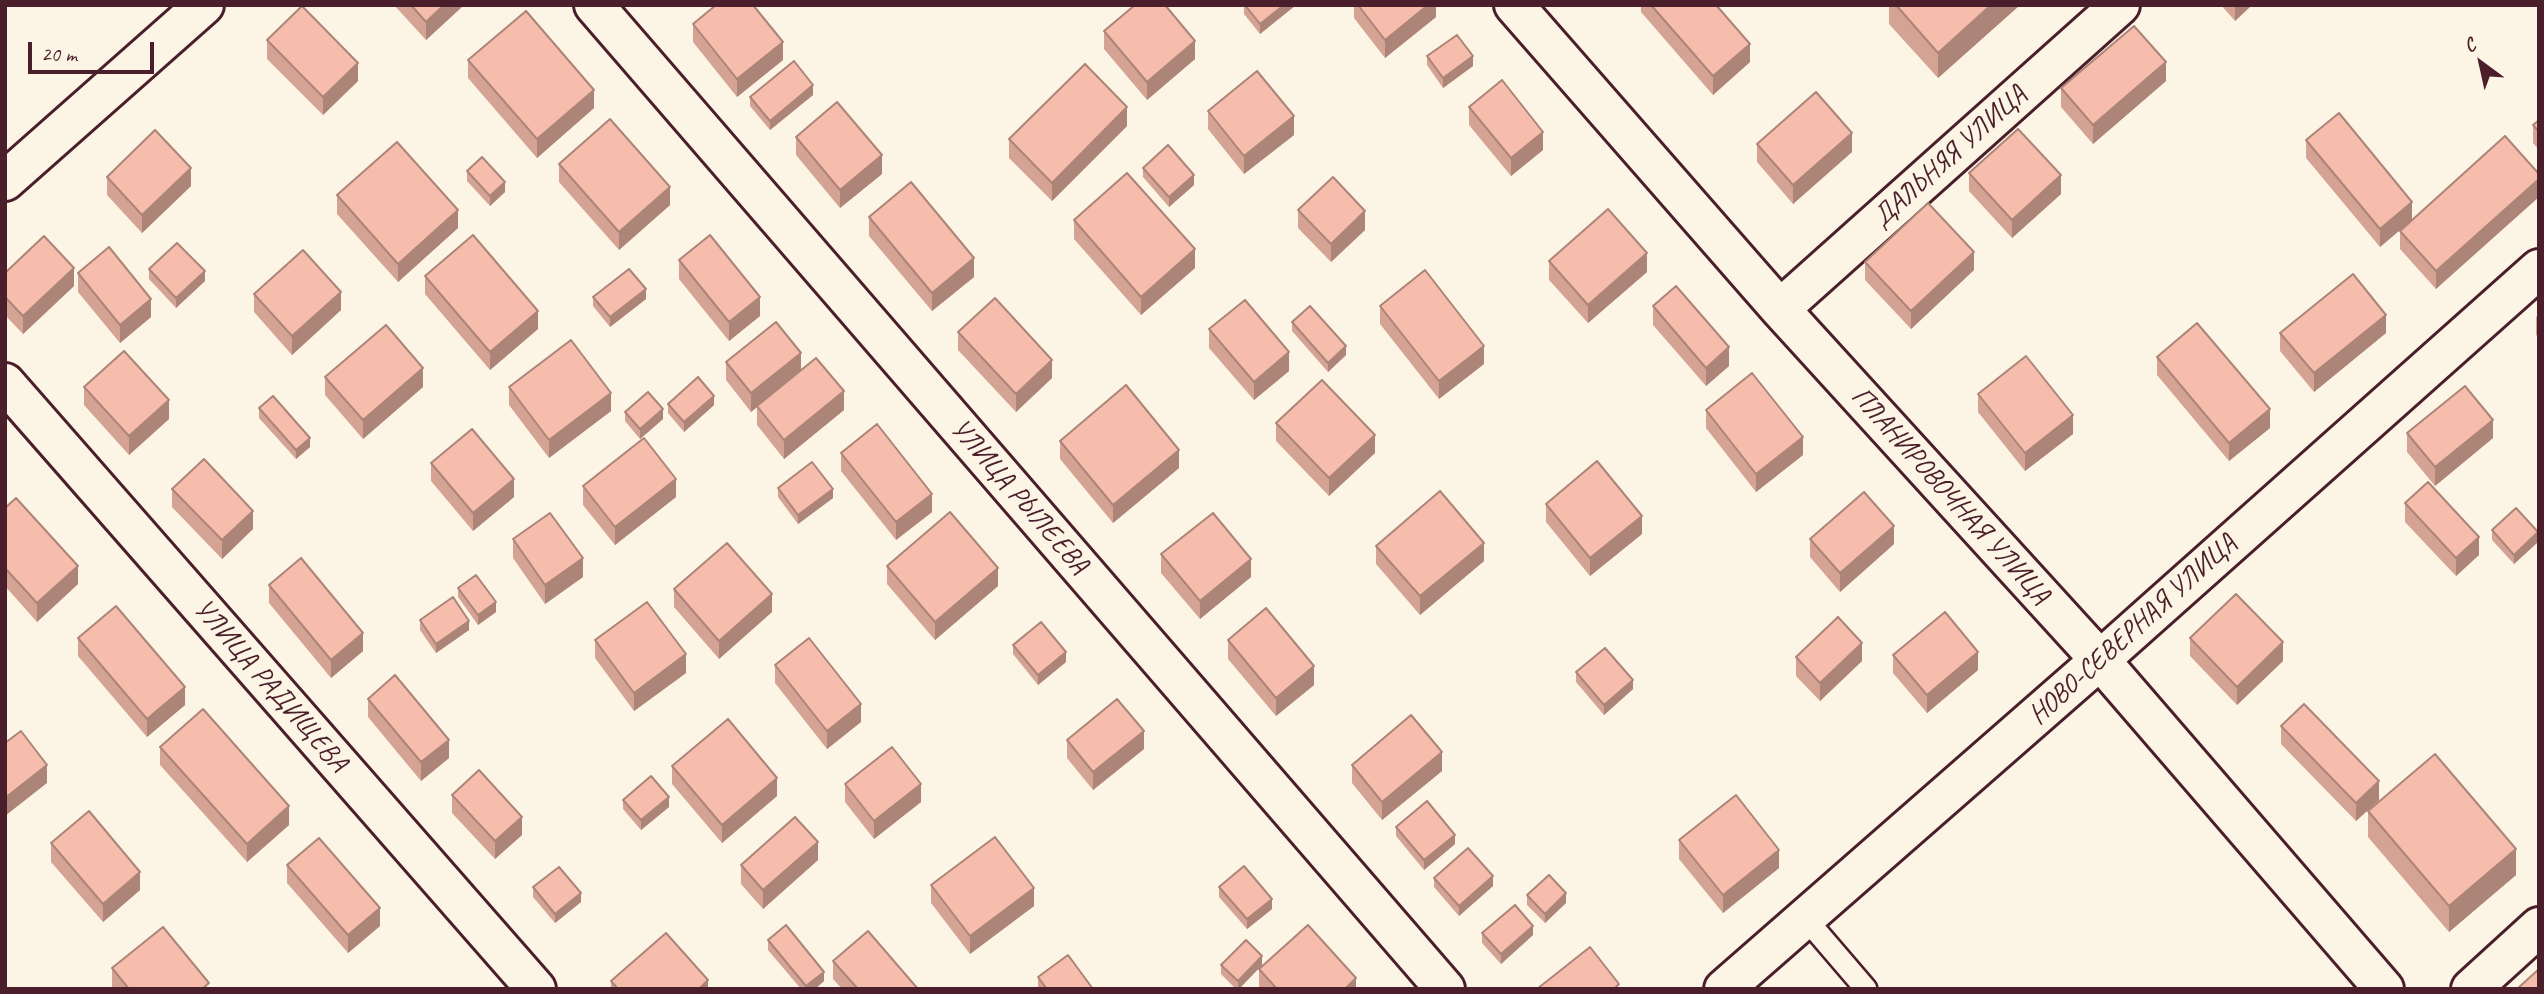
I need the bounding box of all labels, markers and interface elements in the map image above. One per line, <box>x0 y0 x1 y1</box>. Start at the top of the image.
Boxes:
scale bar <box>32 28 158 72</box>
north arrow <box>2446 28 2516 98</box>
text: С <box>2459 33 2480 58</box>
text: 20 m <box>41 41 77 67</box>
street label: ДАЛЬНЯЯ УЛИЦА <box>1866 79 2034 235</box>
street label: ПЛАНИРОВОЧНАЯ УЛИЦА <box>1843 380 2057 612</box>
street label: УЛИЦА РЫЛЕЕВА <box>943 413 1095 581</box>
street label: НОВО-СЕВЕРНАЯ УЛИЦА <box>2022 528 2244 732</box>
street label: УЛИЦА РАДИЩЕВА <box>186 593 354 779</box>

